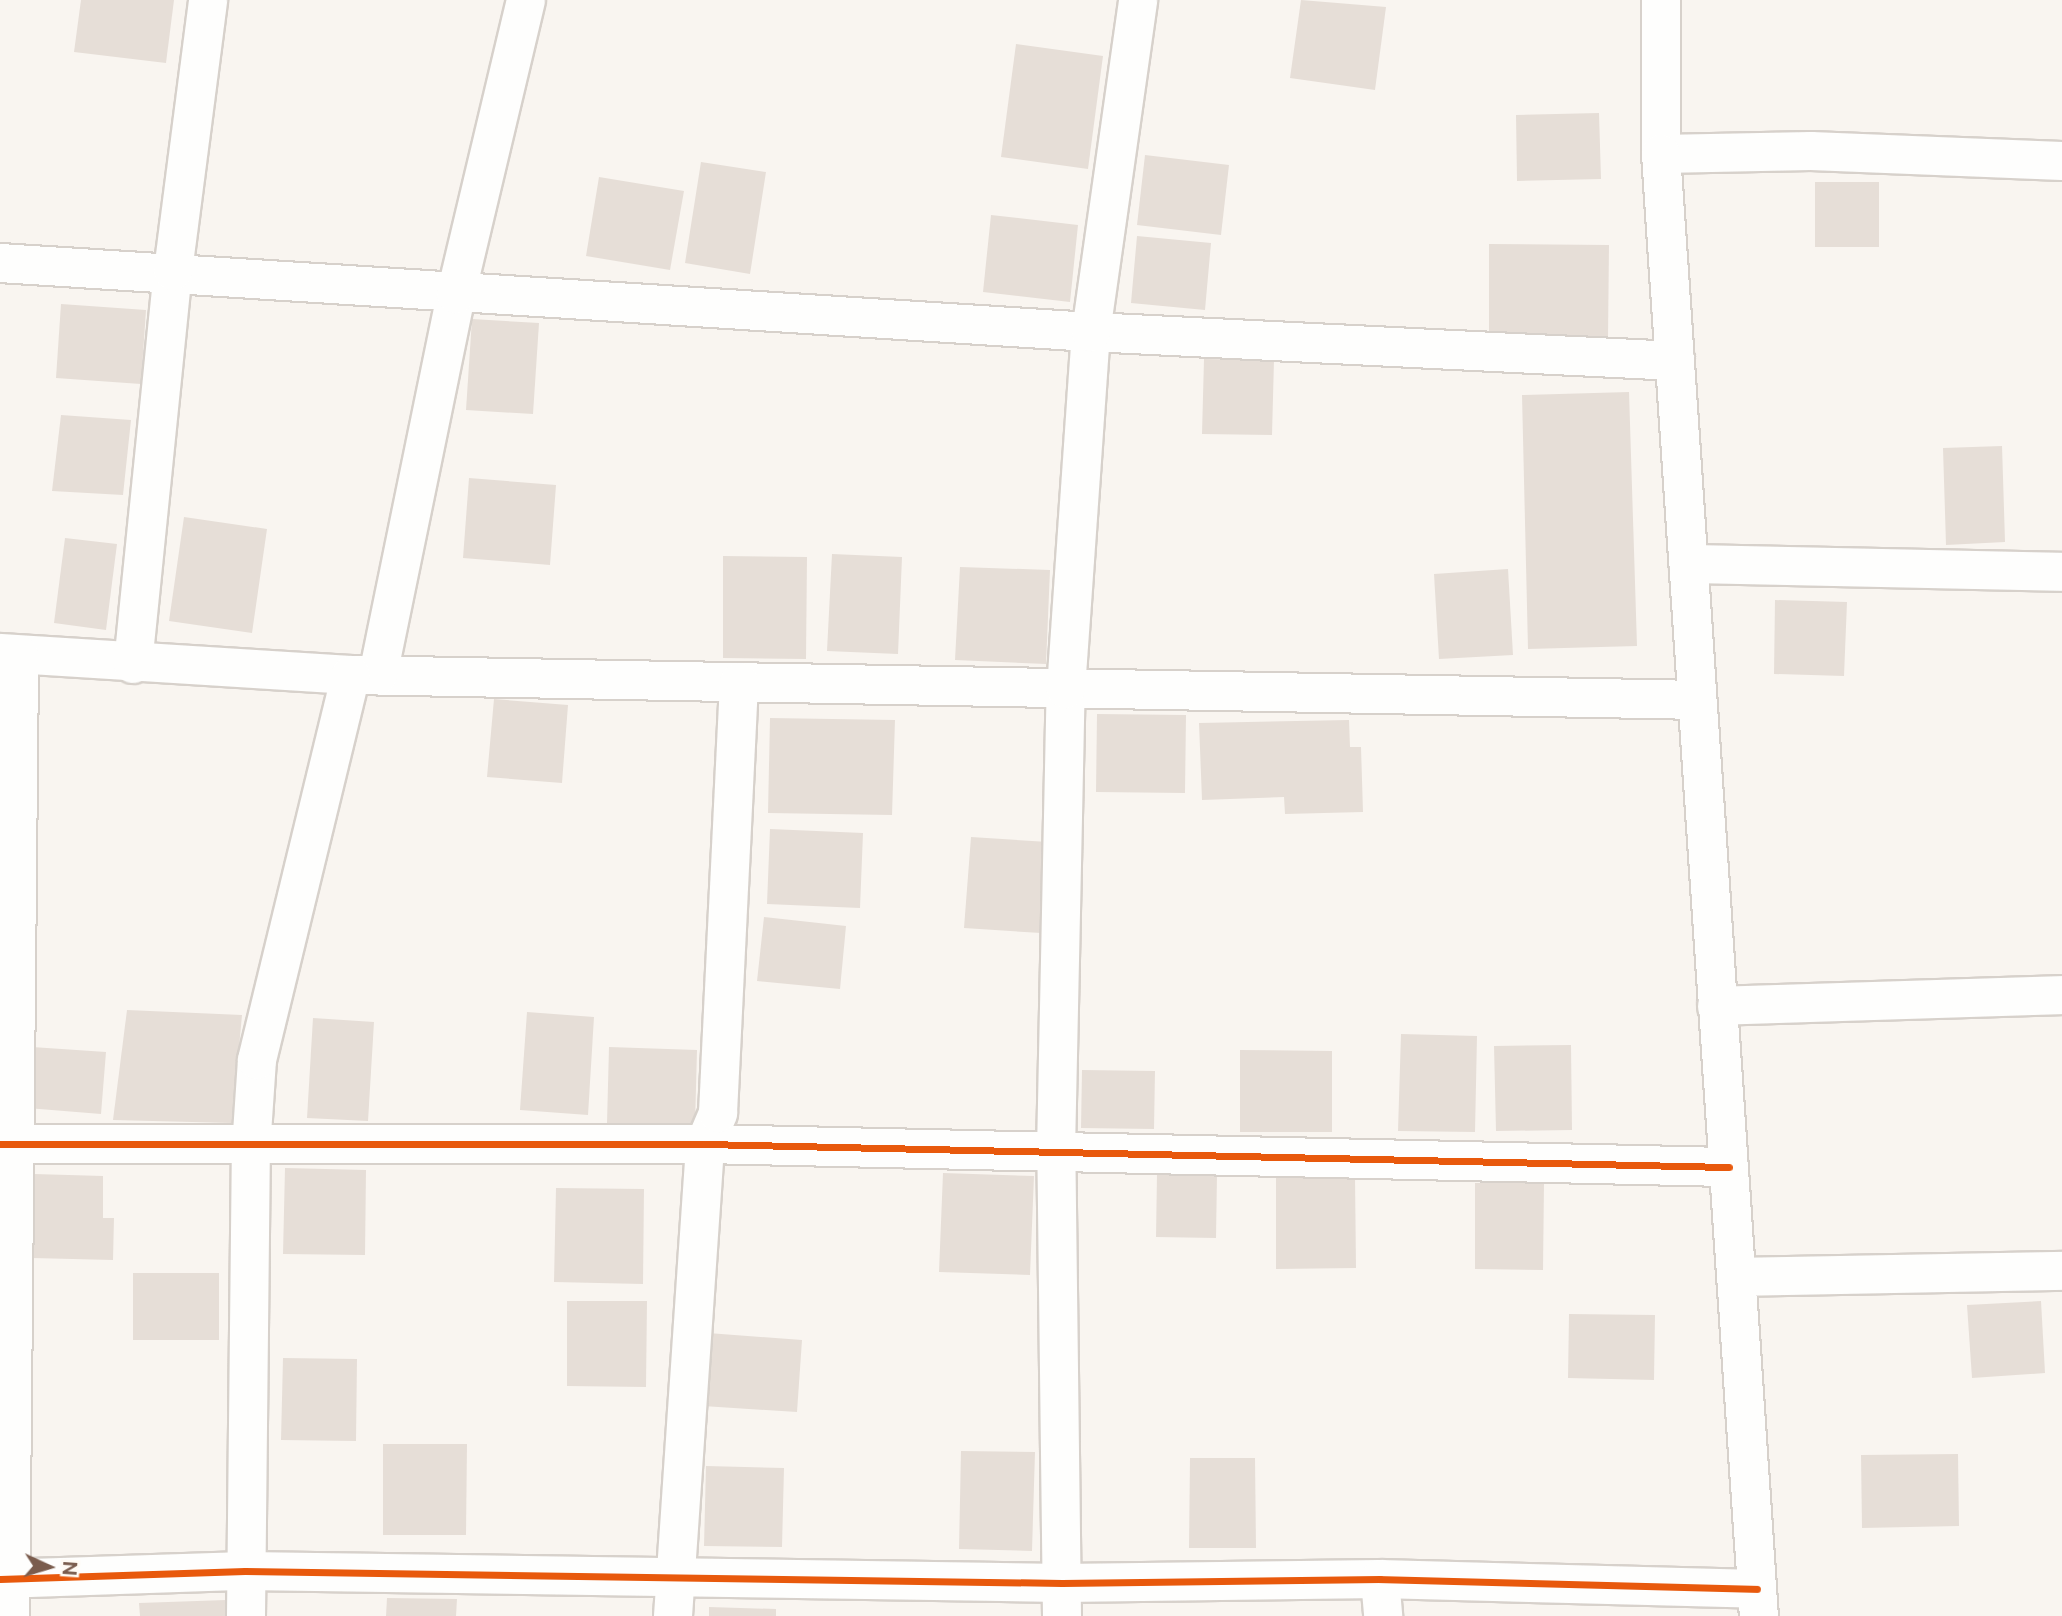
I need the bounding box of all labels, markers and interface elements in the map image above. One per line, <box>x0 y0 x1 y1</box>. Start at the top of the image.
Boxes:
north arrow <box>14 1532 84 1602</box>
text: N <box>58 1560 81 1577</box>

